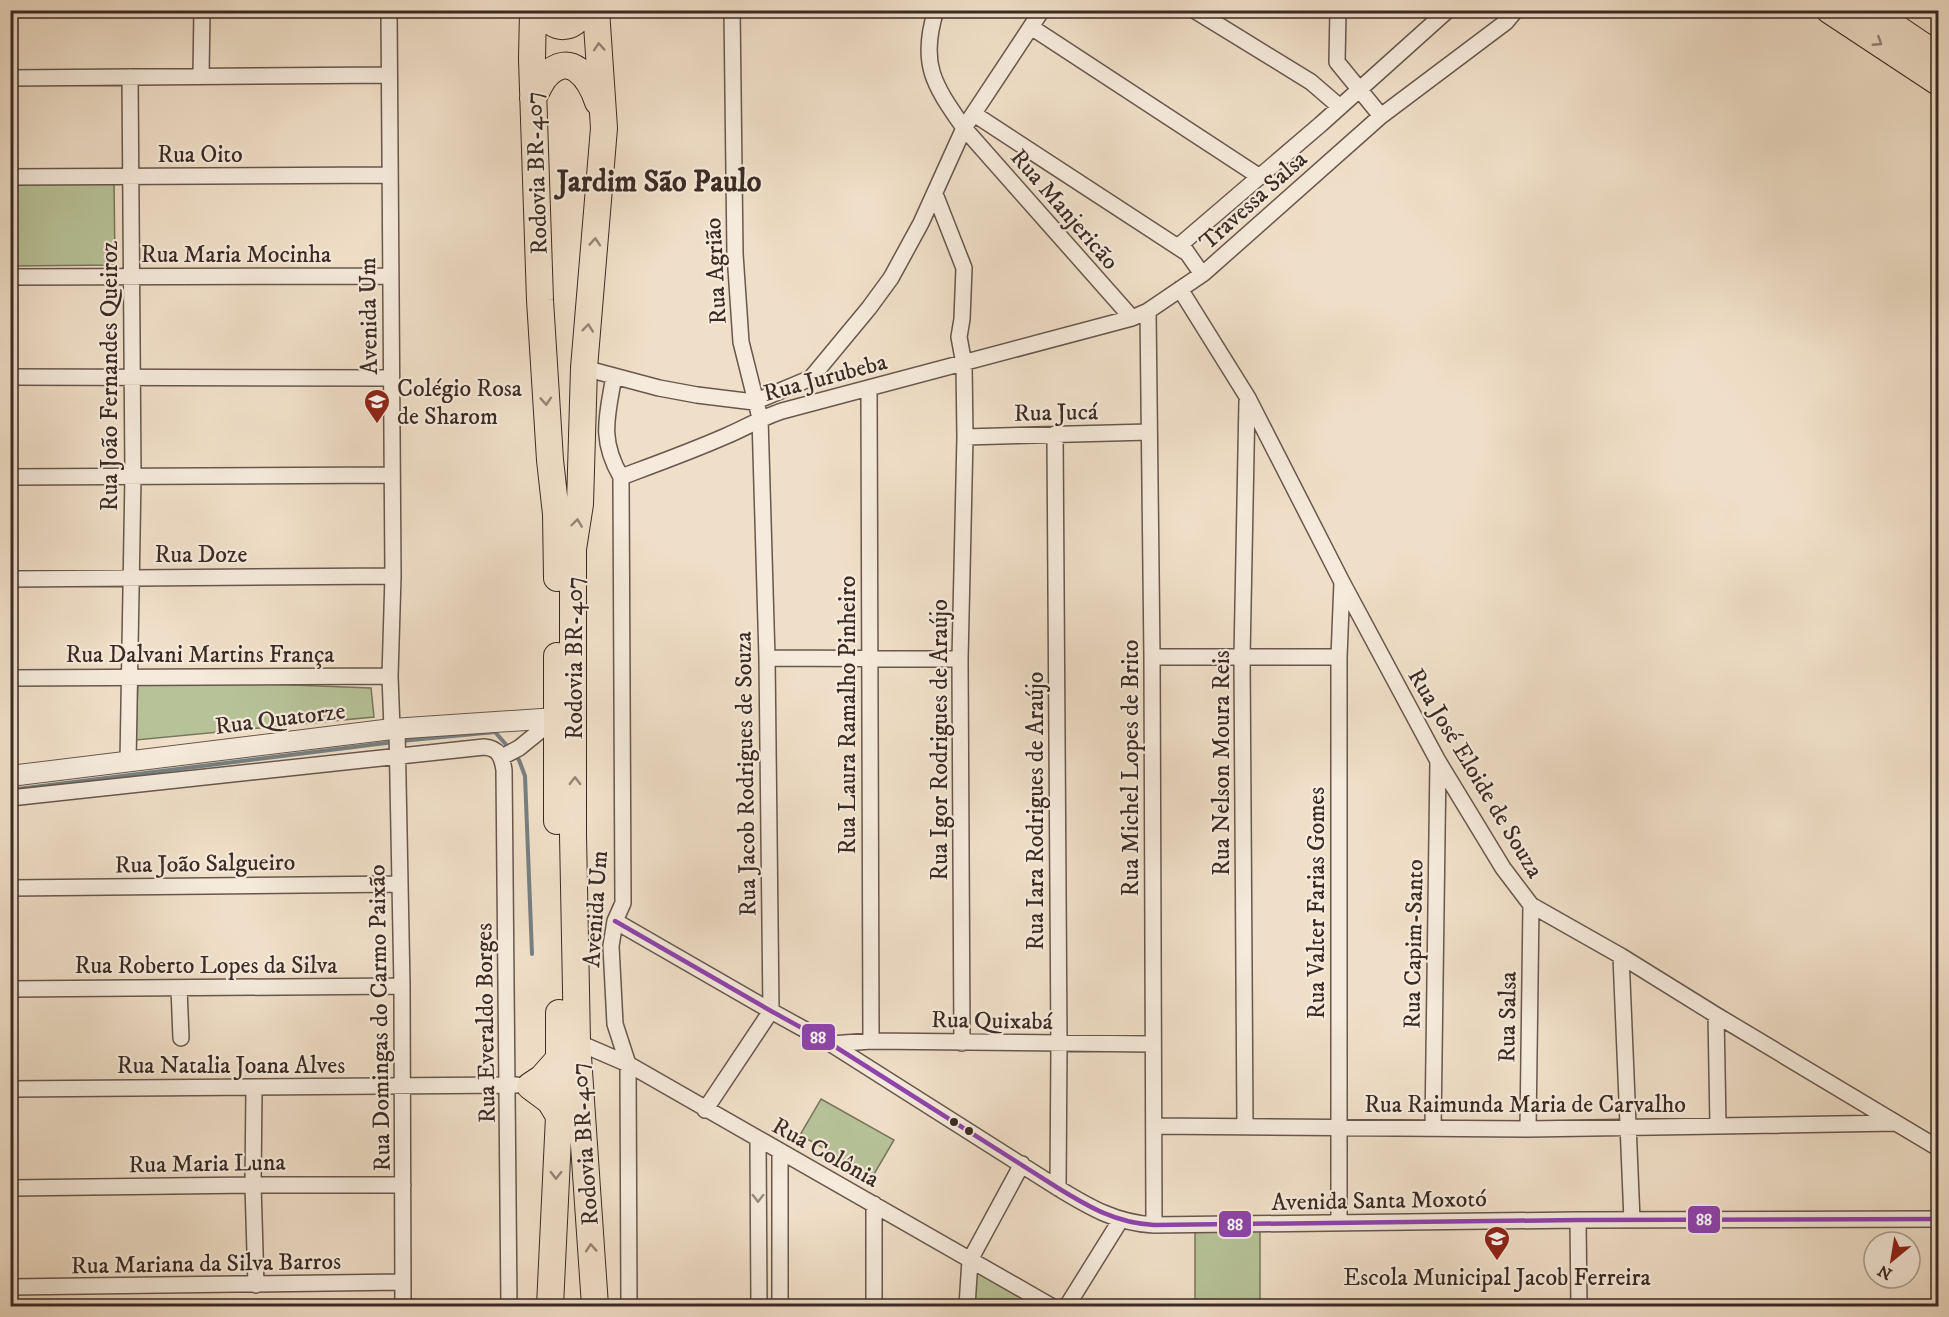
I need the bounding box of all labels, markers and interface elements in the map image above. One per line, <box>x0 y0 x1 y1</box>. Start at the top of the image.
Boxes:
one-way arrow <box>1872 35 1882 47</box>
one-way arrow <box>592 43 605 52</box>
street label: Rodovia BR-407 <box>519 91 555 255</box>
street label: Rua Oito <box>157 140 243 170</box>
street label: Rua Manjericão <box>1004 143 1125 276</box>
street label: Travessa Salsa <box>1194 144 1314 257</box>
district label: Jardim São Paulo <box>554 164 761 201</box>
street label: Rua Agrião <box>698 217 734 325</box>
one-way arrow <box>588 237 601 247</box>
street label: Rua João Fernandes Queiroz <box>95 240 125 511</box>
street label: Rua Maria Mocinha <box>141 240 332 270</box>
street label: Avenida Um <box>353 257 385 375</box>
one-way arrow <box>581 324 594 333</box>
street label: Rua Jurubeba <box>760 347 891 409</box>
place label: Colégio Rosa de Sharom <box>397 374 523 432</box>
school or university icon: Colégio Rosa de Sharom <box>362 387 392 425</box>
one-way arrow <box>540 396 553 405</box>
street label: Rua Jucá <box>1014 397 1099 429</box>
one-way arrow <box>571 518 583 528</box>
street label: Rua Doze <box>155 540 247 570</box>
street label: Rua Laura Ramalho Pinheiro <box>833 575 863 855</box>
street label: Rodovia BR-407 <box>560 576 590 740</box>
street label: Rua Igor Rodrigues de Araújo <box>925 599 955 881</box>
street label: Rua Jacob Rodrigues de Souza <box>729 630 763 917</box>
street label: Rua Dalvani Martins França <box>66 640 335 670</box>
street label: Rua Michel Lopes de Brito <box>1116 640 1146 896</box>
street label: Rua Nelson Moura Reis <box>1207 650 1237 876</box>
street label: Rua José Eloide de Souza <box>1401 663 1550 884</box>
street label: Rua Iara Rodrigues de Araújo <box>1021 672 1051 950</box>
street label: Rua Quatorze <box>213 696 347 742</box>
one-way arrow <box>568 776 581 785</box>
street label: Rua Valter Farias Gomes <box>1302 787 1332 1019</box>
street label: Rua João Salgueiro <box>114 847 296 881</box>
street label: Avenida Um <box>577 849 615 969</box>
street label: Rua Capim-Santo <box>1398 859 1430 1029</box>
street label: Rua Domingas do Carmo Paixão <box>362 864 398 1172</box>
street label: Rua Everaldo Borges <box>469 923 503 1123</box>
street label: Rua Roberto Lopes da Silva <box>74 951 338 981</box>
street label: Rua Salsa <box>1492 970 1524 1063</box>
street label: Rua Quixabá <box>931 1005 1054 1037</box>
line badge: 88 <box>801 1023 836 1051</box>
text: 88 <box>810 1028 826 1048</box>
street label: Rua Natalia Joana Alves <box>117 1051 345 1081</box>
street label: Rodovia BR-407 <box>564 1061 606 1226</box>
street label: Rua Raimunda Maria de Carvalho <box>1364 1090 1686 1120</box>
street label: Rua Colônia <box>767 1111 885 1195</box>
unlabelled marker <box>948 1116 960 1128</box>
unlabelled marker <box>963 1125 975 1137</box>
street label: Rua Maria Luna <box>128 1148 287 1180</box>
one-way arrow <box>550 1170 562 1179</box>
street label: Avenida Santa Moxotó <box>1271 1184 1487 1218</box>
one-way arrow <box>752 1193 764 1202</box>
line badge: 88 <box>1687 1205 1721 1234</box>
line badge: 88 <box>1218 1210 1252 1238</box>
text: 88 <box>1696 1210 1712 1230</box>
text: 88 <box>1227 1215 1243 1235</box>
school or university icon: Escola Municipal Jacob Ferreira <box>1482 1224 1512 1262</box>
north arrow <box>1862 1230 1922 1290</box>
one-way arrow <box>585 1244 598 1253</box>
street label: Rua Mariana da Silva Barros <box>71 1247 341 1281</box>
text: N <box>1874 1260 1896 1284</box>
place label: Escola Municipal Jacob Ferreira <box>1343 1263 1651 1293</box>

